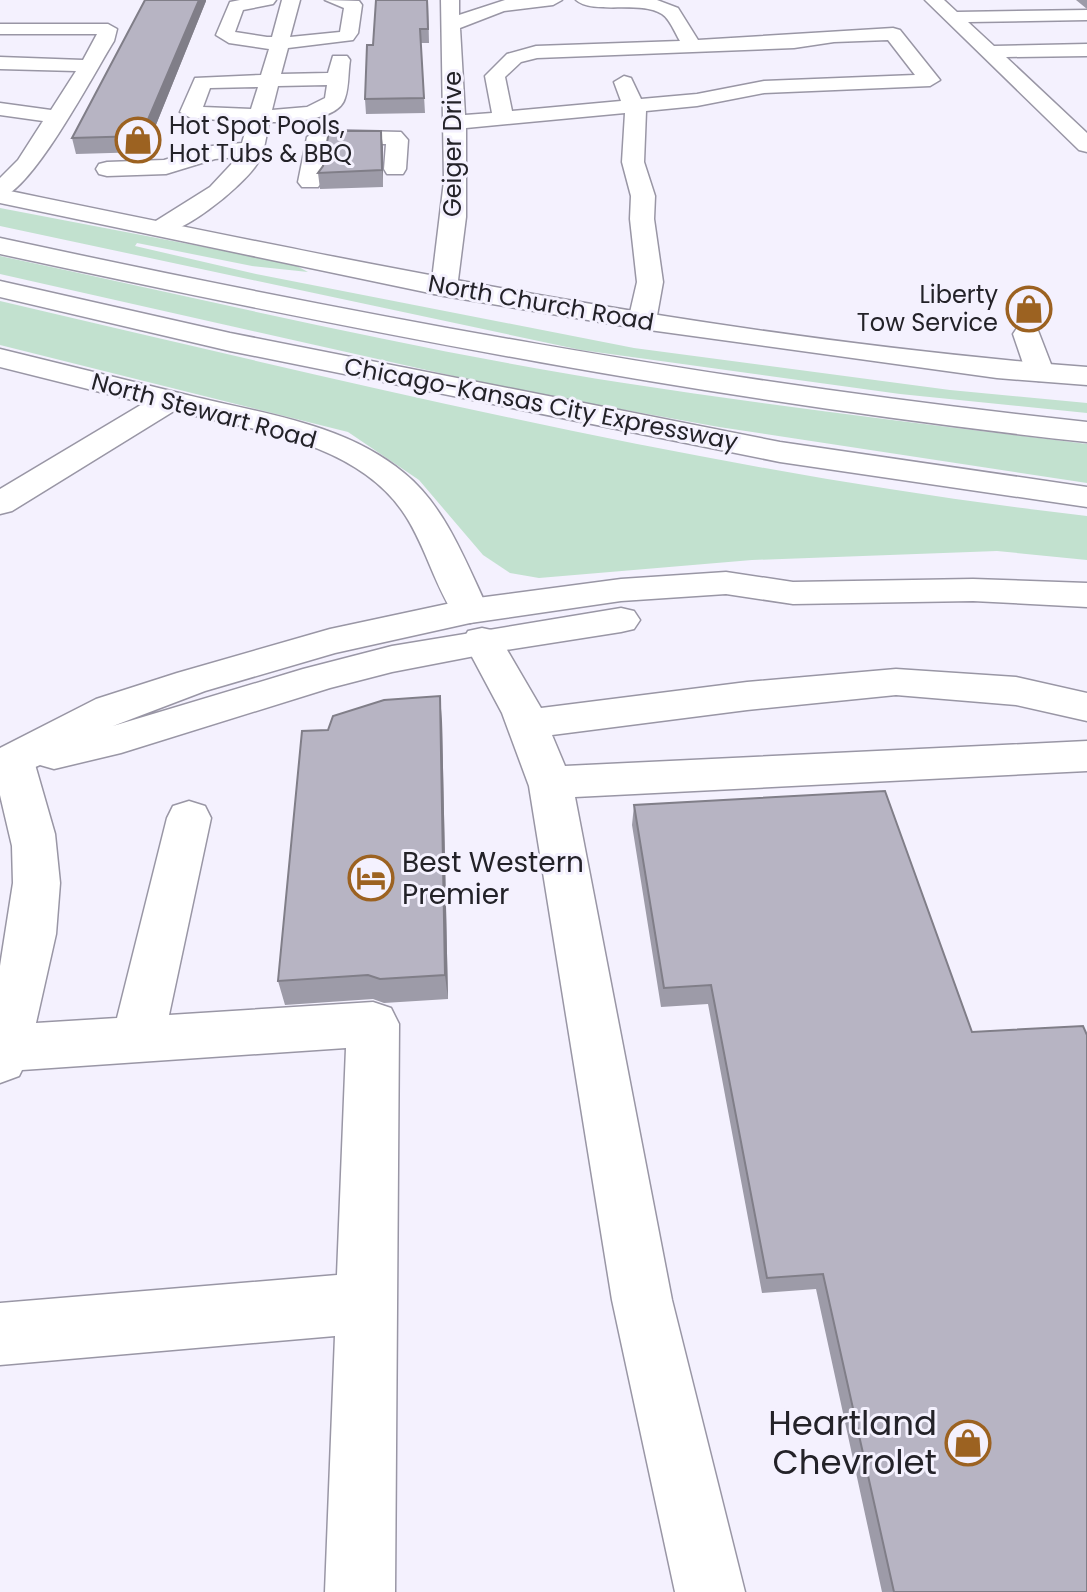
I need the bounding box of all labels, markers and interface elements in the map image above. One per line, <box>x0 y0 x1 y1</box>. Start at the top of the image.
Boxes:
street label: Geiger Drive <box>436 71 469 217</box>
place label: Hot Spot Pools, Hot Tubs & BBQ <box>169 109 352 170</box>
shop icon: Hot Spot Pools, Hot Tubs & BBQ <box>114 116 162 164</box>
street label: North Church Road <box>426 266 657 339</box>
place label: Liberty Tow Service <box>857 278 998 339</box>
shop icon: Liberty Tow Service <box>1005 285 1053 333</box>
street label: Chicago-Kansas City Expressway <box>341 349 741 458</box>
street label: North Stewart Road <box>88 365 320 456</box>
place label: Best Western Premier <box>402 843 584 914</box>
hotel icon: Best Western Premier <box>347 854 395 902</box>
place label: Heartland Chevrolet <box>768 1399 937 1486</box>
shop icon: Heartland Chevrolet <box>944 1419 992 1467</box>

